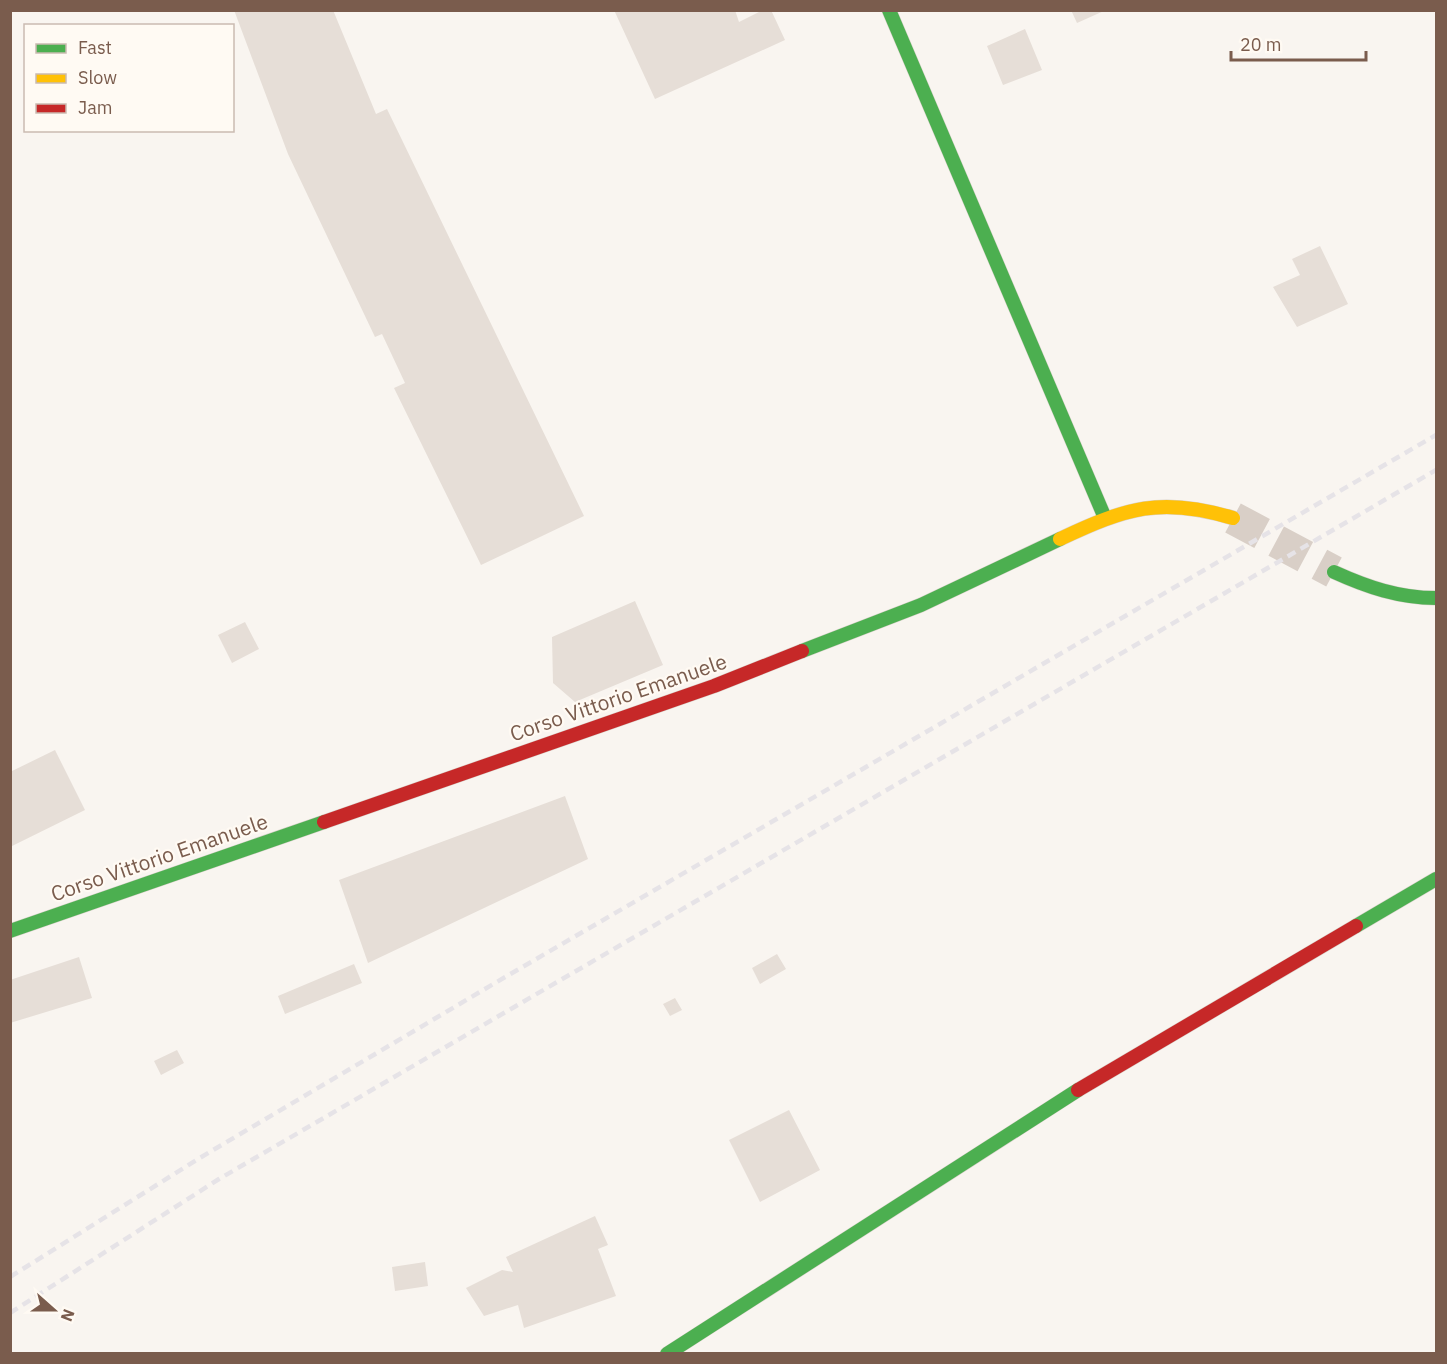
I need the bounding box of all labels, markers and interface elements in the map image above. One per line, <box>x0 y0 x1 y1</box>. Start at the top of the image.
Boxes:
legend <box>24 24 234 132</box>
scale bar <box>1231 24 1366 62</box>
text: 20 m <box>1240 33 1282 56</box>
text: Fast <box>78 36 112 59</box>
text: Slow <box>78 66 117 89</box>
text: Jam <box>78 96 113 119</box>
street label: Corso Vittorio Emanuele <box>506 647 730 747</box>
street label: Corso Vittorio Emanuele <box>47 807 271 907</box>
north arrow <box>24 1280 84 1340</box>
text: N <box>57 1306 79 1324</box>

